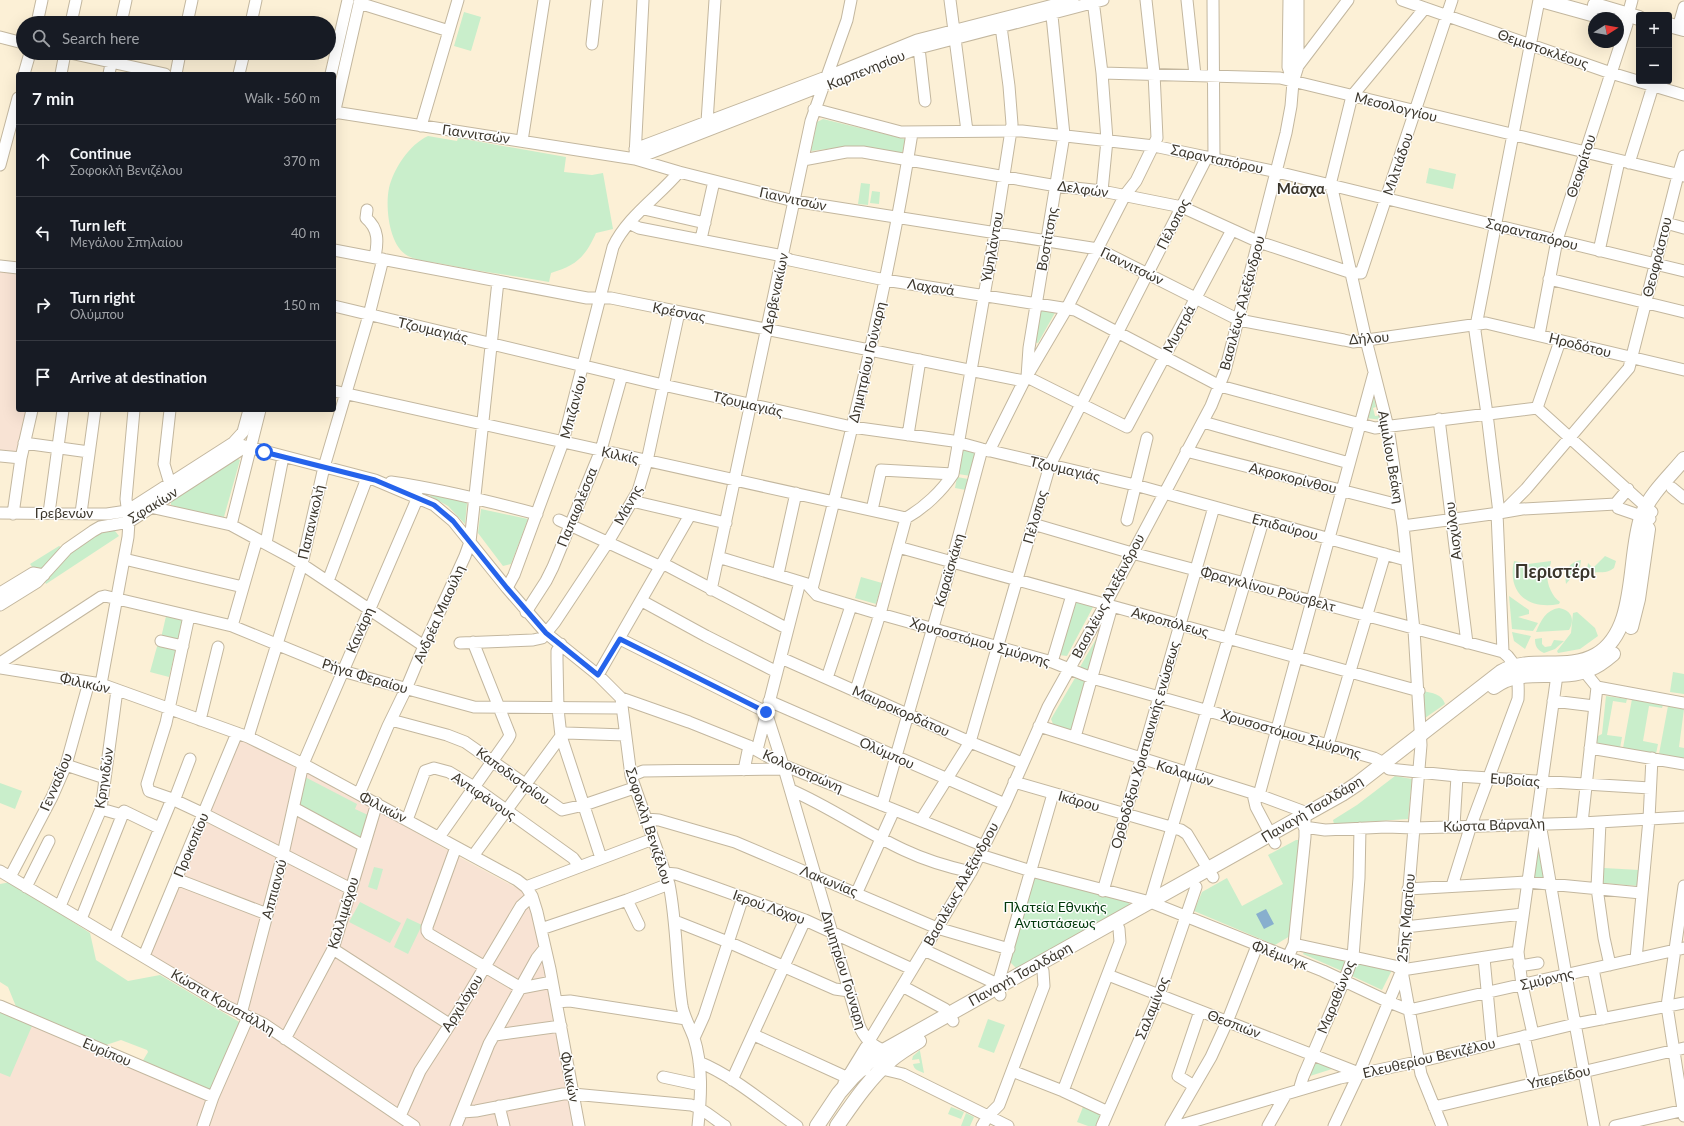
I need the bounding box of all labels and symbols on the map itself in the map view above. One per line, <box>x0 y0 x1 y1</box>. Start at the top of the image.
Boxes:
north arrow <box>1588 12 1624 48</box>
street label: Θεμιστοκλέους <box>1495 25 1591 72</box>
street label: Καρπενησίου <box>824 46 907 93</box>
street label: Μεσολογγίου <box>1353 88 1439 125</box>
street label: Γιαννιτσών <box>441 120 511 147</box>
street label: Μιλτιάδου <box>1379 130 1416 197</box>
street label: Θεοκρίτου <box>1562 132 1599 200</box>
street label: Σαρανταπόρου <box>1169 140 1265 177</box>
street label: Δελφών <box>1057 177 1110 200</box>
district label: Μάσχα <box>1277 179 1325 197</box>
street label: Γιαννιτσών <box>758 183 828 214</box>
street label: Πέλοπος <box>1153 195 1193 252</box>
street label: Βοστίτσης <box>1033 205 1061 272</box>
street label: Υψηλάντου <box>977 210 1006 283</box>
street label: Σαρανταπόρου <box>1484 214 1580 253</box>
street label: Θεοφράστου <box>1638 215 1675 299</box>
street label: Βασιλέως Αλεξάνδρου <box>1215 234 1268 372</box>
street label: Γιαννιτσών <box>1098 243 1167 288</box>
street label: Δερβενακίων <box>758 251 791 335</box>
street label: Λαχανά <box>906 274 957 299</box>
street label: Κρέσνας <box>651 298 708 325</box>
street label: Δημητρίου Γούναρη <box>844 300 889 424</box>
street label: Μυστρά <box>1159 301 1198 356</box>
street label: Τζουμαγιάς <box>396 313 470 346</box>
street label: Δήλου <box>1348 328 1390 347</box>
street label: Ηροδότου <box>1547 329 1613 360</box>
street label: Μπιζανίου <box>556 373 589 440</box>
street label: Τζουμαγιάς <box>711 387 785 420</box>
street label: Αιμιλίου Βεάκη <box>1375 409 1408 505</box>
street label: Κιλκίς <box>600 442 641 467</box>
route start <box>255 443 273 461</box>
street label: Τζουμαγιάς <box>1028 452 1102 485</box>
street label: Ακροκορίνθου <box>1248 458 1339 497</box>
street label: Παπαφλέσσα <box>553 464 600 549</box>
street label: Μάνης <box>610 481 645 528</box>
street label: Σφακίων <box>125 483 181 526</box>
street label: Παπανικολή <box>294 483 327 561</box>
street label: Πέλοπος <box>1019 488 1050 546</box>
street label: Αισχύλου <box>1441 501 1465 561</box>
street label: Γρεβενών <box>35 504 93 521</box>
street label: Επιδαύρου <box>1250 510 1320 543</box>
street label: Καραϊσκάκη <box>930 531 967 609</box>
street label: Βασιλέως Αλεξάνδρου <box>1068 531 1148 661</box>
district label: Περιστέρι <box>1515 560 1596 582</box>
street label: Ανδρέα Μιαούλη <box>409 562 468 665</box>
street label: Φραγκλίνου Ρούσβελτ <box>1199 562 1338 615</box>
street label: Ακροπόλεως <box>1130 603 1211 640</box>
street label: Κανάρη <box>342 604 377 655</box>
street label: Χρυσοστόμου Σμύρνης <box>908 613 1053 670</box>
street label: Ορθοδόξου Χριστιανικής ενώσεως <box>1107 639 1182 851</box>
street label: Ρήγα Φεραίου <box>320 654 410 697</box>
street label: Φιλικών <box>58 668 112 697</box>
street label: Μαυροκορδάτου <box>850 681 953 740</box>
route end <box>757 703 775 721</box>
street label: Χρυσοστόμου Σμύρνης <box>1219 705 1364 762</box>
street label: Ολύμπου <box>857 733 917 772</box>
street label: Καποδιστρίου <box>473 743 553 808</box>
street label: Κολοκοτρώνη <box>760 745 846 796</box>
street label: Κρηνιδών <box>90 746 117 810</box>
street label: Γενναδίου <box>36 750 75 813</box>
street label: Καλαμών <box>1154 756 1216 789</box>
street label: Σοφοκλή Βενιζέλου <box>623 765 676 886</box>
street label: Αντιφάνους <box>449 768 520 824</box>
street label: Ευβοίας <box>1490 769 1541 790</box>
street label: Παναγή Τσαλδάρη <box>1258 772 1366 846</box>
street label: Φιλικών <box>357 787 410 826</box>
street label: Ικάρου <box>1056 787 1102 815</box>
street label: Προκοπίου <box>169 810 212 880</box>
street label: Κώστα Βάρναλη <box>1443 814 1545 835</box>
street label: Βασιλέως Αλεξάνδρου <box>920 819 1002 948</box>
street label: Αππιανού <box>257 857 290 921</box>
street label: Λακωνίας <box>798 861 861 900</box>
street label: 25ης Μαρτίου <box>1393 873 1418 963</box>
street label: Καλλιμάχου <box>323 875 362 951</box>
street label: Ιερού Λόχου <box>731 886 808 927</box>
park label: Πλατεία Εθνικής Αντιστάσεως <box>1003 898 1107 931</box>
street label: Δημητρίου Γούναρη <box>818 908 871 1031</box>
street label: Φλέμινγκ <box>1250 936 1311 973</box>
street label: Παναγή Τσαλδάρη <box>965 938 1074 1009</box>
street label: Μαραθώνος <box>1313 957 1358 1036</box>
street label: Σμύρνης <box>1519 964 1576 993</box>
street label: Κώστα Κρυστάλλη <box>168 965 278 1038</box>
street label: Αρχιλόχου <box>437 971 486 1035</box>
street label: Σαλαμίνος <box>1131 974 1172 1041</box>
street label: Θεσπιών <box>1205 1006 1263 1041</box>
street label: Ευρίπου <box>80 1034 134 1069</box>
street label: Ελευθερίου Βενιζέλου <box>1361 1034 1497 1081</box>
street label: Φιλικών <box>557 1050 584 1104</box>
street label: Υπερείδου <box>1526 1061 1592 1092</box>

